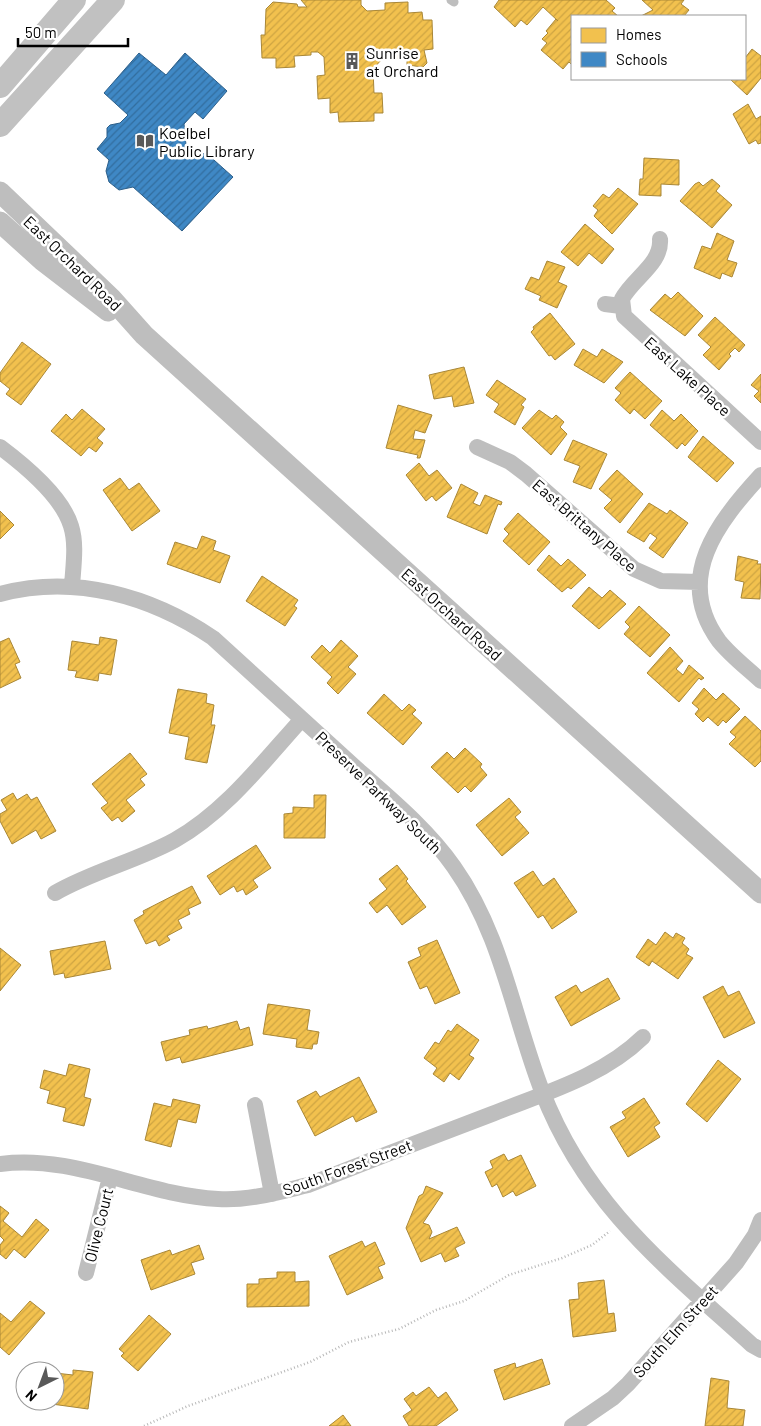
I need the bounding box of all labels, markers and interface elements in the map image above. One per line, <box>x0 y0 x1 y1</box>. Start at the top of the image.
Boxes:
scale bar <box>18 15 128 47</box>
legend <box>571 15 746 80</box>
text: 50 m <box>25 23 57 41</box>
text: Homes <box>616 25 661 43</box>
place label: Sunrise at Orchard <box>366 43 438 80</box>
text: Schools <box>616 50 668 68</box>
building icon: Sunrise at Orchard <box>342 51 362 71</box>
place label: Koelbel Public Library <box>159 123 255 160</box>
library icon: Koelbel Public Library <box>135 131 155 151</box>
street label: East Orchard Road <box>20 212 126 314</box>
street label: East Lake Place <box>641 332 735 420</box>
street label: East Brittany Place <box>529 475 641 575</box>
street label: East Orchard Road <box>398 564 506 664</box>
street label: Preserve Parkway South <box>312 727 446 857</box>
street label: South Forest Street <box>280 1135 414 1199</box>
street label: Olive Court <box>80 1186 116 1264</box>
street label: South Elm Street <box>629 1281 721 1381</box>
north arrow <box>15 1361 65 1411</box>
text: N <box>22 1387 40 1405</box>

